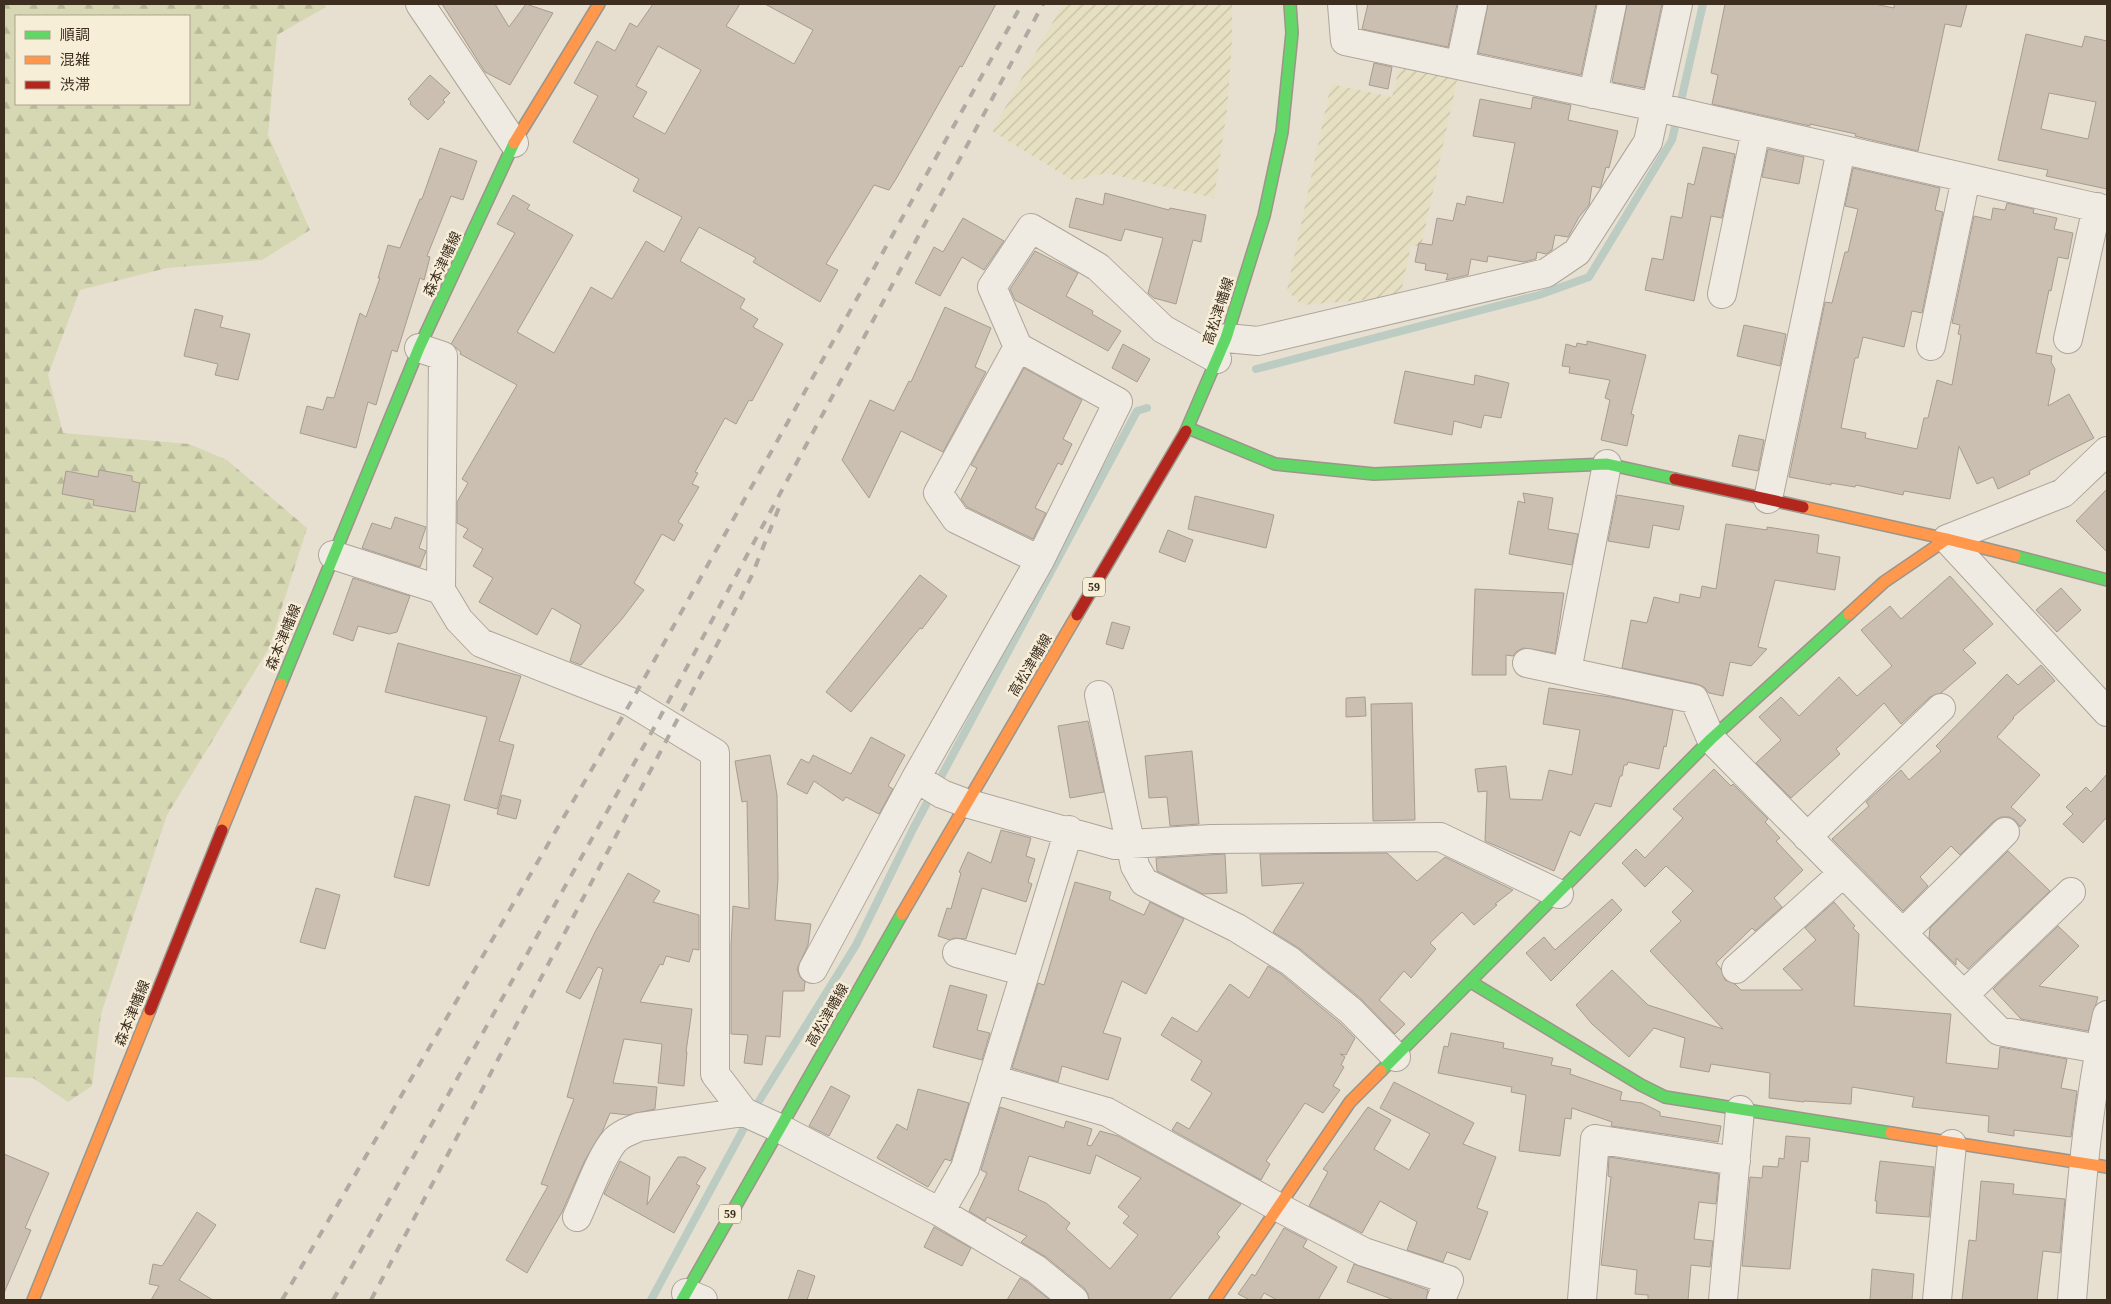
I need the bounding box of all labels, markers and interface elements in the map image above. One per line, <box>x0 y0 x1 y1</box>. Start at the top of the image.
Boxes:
legend <box>15 15 190 105</box>
text: 順調 <box>60 27 90 43</box>
text: 混雑 <box>60 52 90 68</box>
text: 渋滞 <box>60 77 90 93</box>
street label: 森本津幡線 <box>421 229 464 299</box>
street label: 高松津幡線 <box>1201 276 1236 347</box>
road number: 59 <box>1083 578 1105 596</box>
street label: 森本津幡線 <box>263 602 304 672</box>
street label: 高松津幡線 <box>1006 631 1055 699</box>
street label: 森本津幡線 <box>112 978 153 1048</box>
street label: 高松津幡線 <box>803 981 851 1049</box>
road number: 59 <box>719 1204 741 1224</box>

